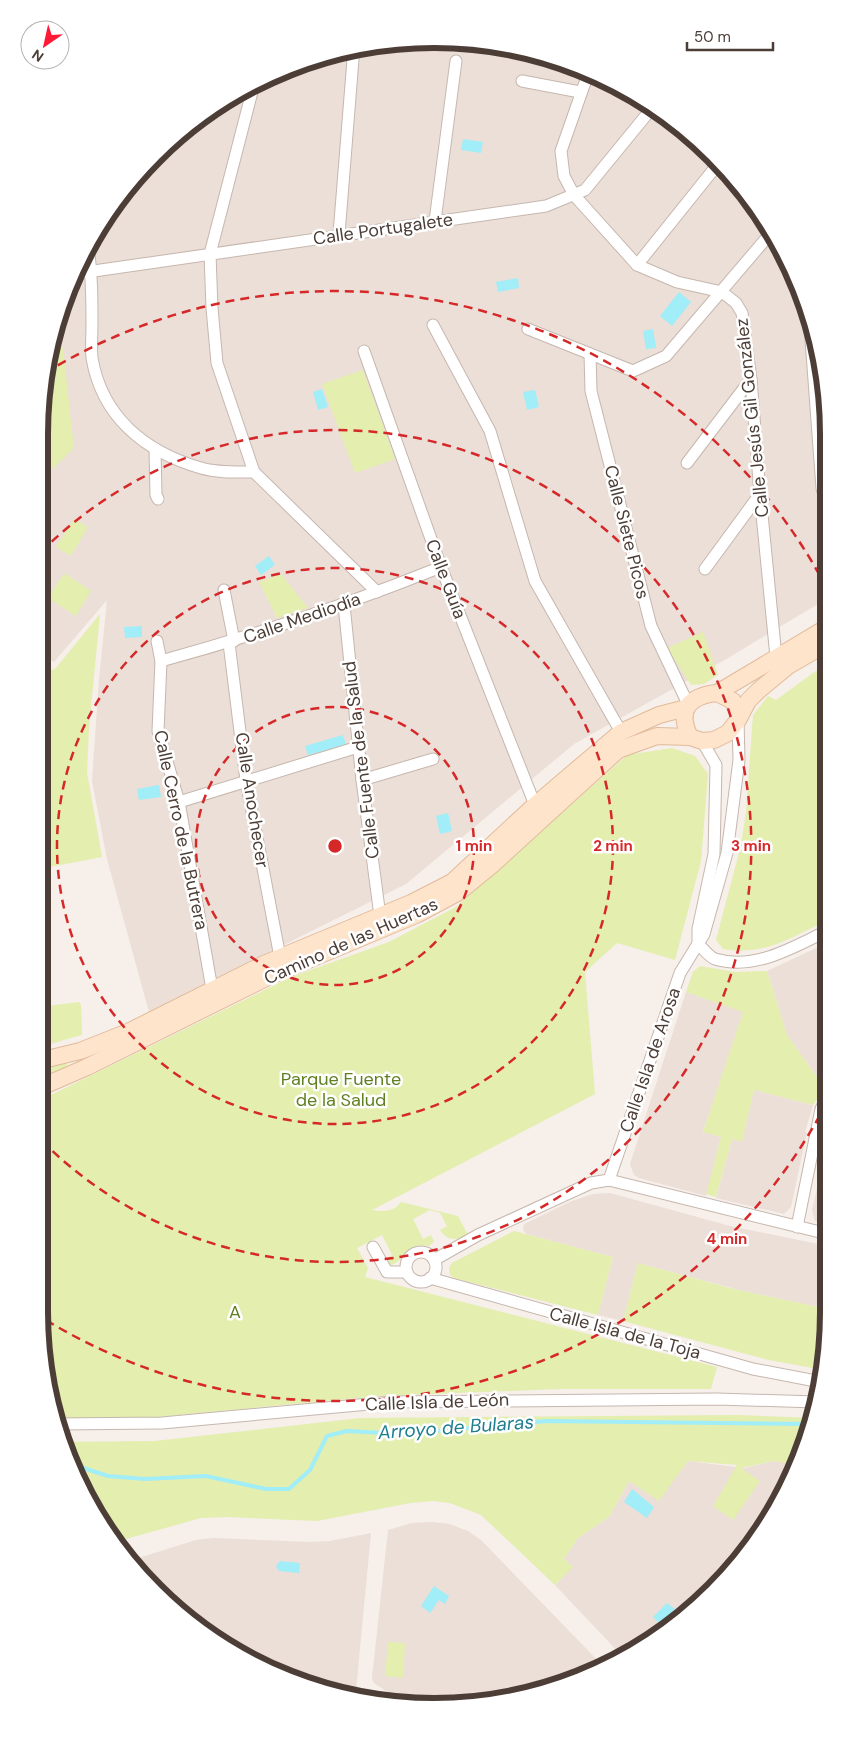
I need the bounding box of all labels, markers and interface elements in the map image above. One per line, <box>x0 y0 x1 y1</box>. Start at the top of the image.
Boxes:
north arrow <box>20 20 70 70</box>
scale bar <box>687 20 773 52</box>
text: 50 m <box>694 27 731 47</box>
text: N <box>28 45 47 66</box>
street label: Calle Portugalete <box>311 207 455 251</box>
street label: Calle Jesús Gil González <box>730 317 774 519</box>
street label: Calle Siete Picos <box>599 463 655 601</box>
street label: Calle Guía <box>420 536 472 622</box>
street label: Calle Mediodía <box>240 587 364 649</box>
street label: Calle Fuente de la Salud <box>337 660 385 860</box>
street label: Calle Cerro de la Butrera <box>148 728 214 932</box>
street label: Calle Anochecer <box>229 731 275 870</box>
text: 1 min <box>456 836 492 856</box>
text: 2 min <box>593 836 633 856</box>
text: 3 min <box>731 836 771 856</box>
centre of rings <box>326 837 344 855</box>
street label: Camino de las Huertas <box>260 892 442 990</box>
street label: Calle Isla de Arosa <box>614 984 686 1136</box>
park label: Parque Fuente de la Salud <box>281 1067 401 1112</box>
text: 4 min <box>707 1229 747 1249</box>
park label: A <box>229 1300 241 1324</box>
street label: Calle Isla de la Toja <box>547 1301 703 1365</box>
street label: Calle Isla de León <box>365 1387 509 1417</box>
water label: Arroyo de Bularas <box>376 1409 535 1445</box>

